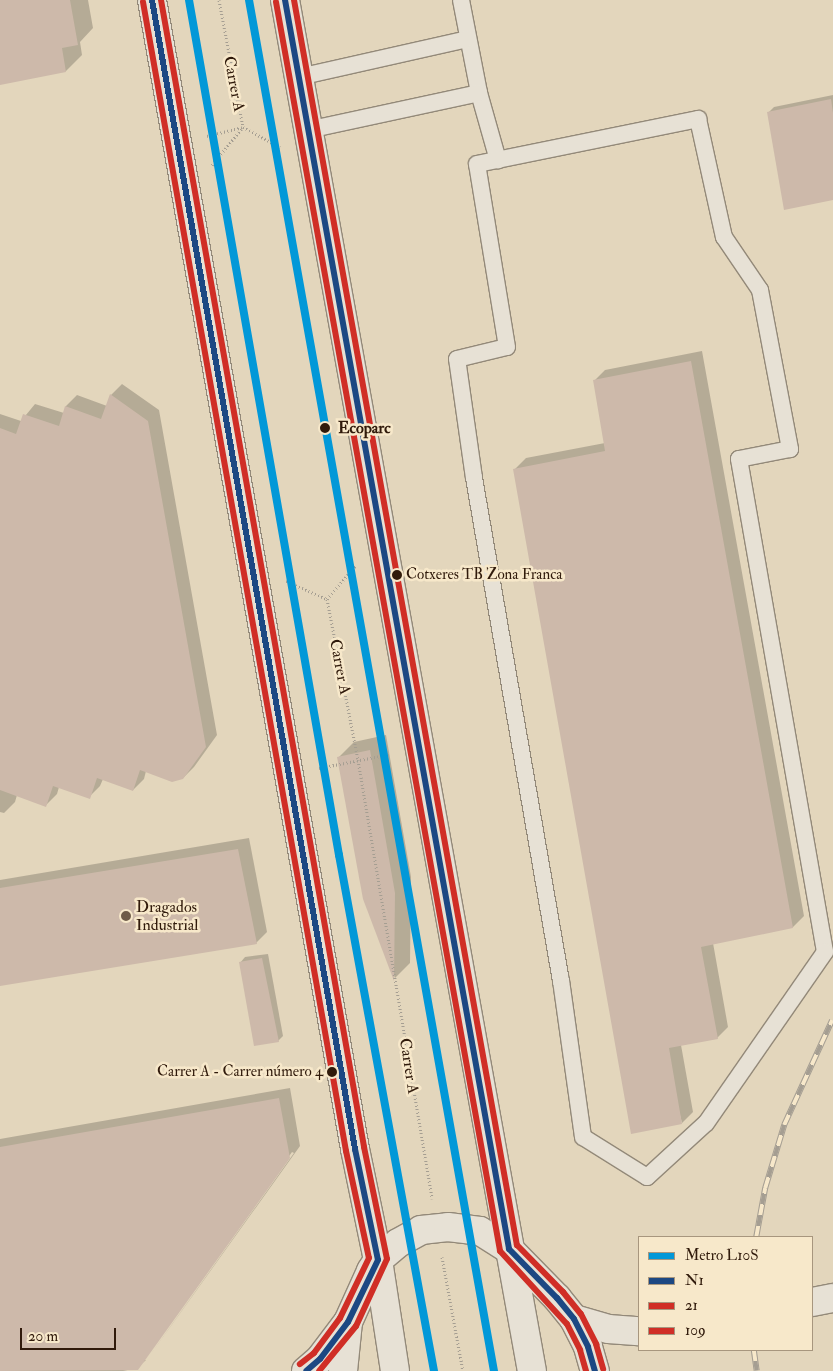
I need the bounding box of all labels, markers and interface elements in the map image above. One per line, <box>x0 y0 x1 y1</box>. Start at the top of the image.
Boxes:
street label: Carrer A <box>219 55 249 113</box>
place label: Ecoparc <box>338 418 391 438</box>
marker: Ecoparc <box>316 419 334 437</box>
place label: Cotxeres TB Zona Franca <box>406 566 562 584</box>
marker: Cotxeres TB Zona Franca <box>392 570 402 580</box>
street label: Carrer A <box>325 638 355 696</box>
place label: Dragados Industrial <box>136 897 198 935</box>
marker: Dragados Industrial <box>120 910 132 922</box>
street label: Carrer A <box>395 1037 423 1095</box>
place label: Carrer A - Carrer número 4 <box>157 1063 323 1081</box>
marker: Carrer A - Carrer número 4 <box>327 1067 337 1077</box>
legend <box>638 1236 813 1351</box>
text: Metro L10S <box>685 1246 758 1265</box>
text: N1 <box>685 1271 704 1290</box>
text: 21 <box>685 1296 698 1315</box>
scale bar <box>22 1318 119 1350</box>
text: 109 <box>685 1321 706 1340</box>
text: 20 m <box>28 1327 58 1346</box>

